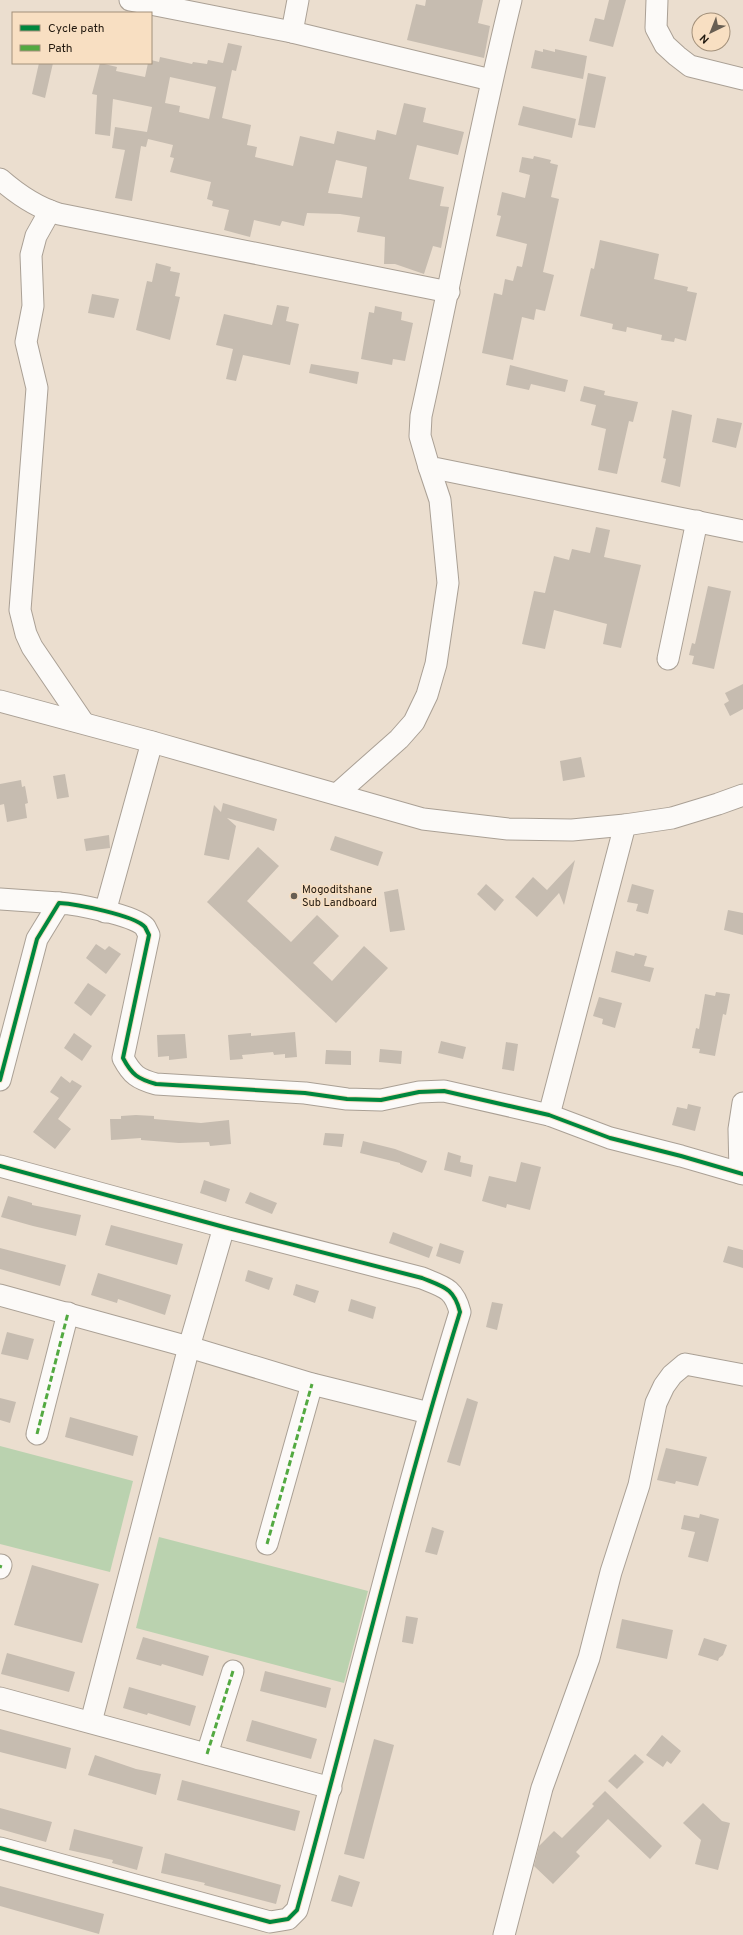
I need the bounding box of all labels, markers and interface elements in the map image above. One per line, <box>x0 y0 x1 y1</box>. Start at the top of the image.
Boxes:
legend <box>12 12 152 64</box>
north arrow <box>691 12 731 52</box>
text: Cycle path <box>48 21 105 37</box>
text: N <box>697 31 713 46</box>
text: Path <box>48 41 73 57</box>
place label: Mogoditshane Sub Landboard <box>302 883 377 910</box>
marker: Mogoditshane Sub Landboard <box>289 891 299 901</box>

